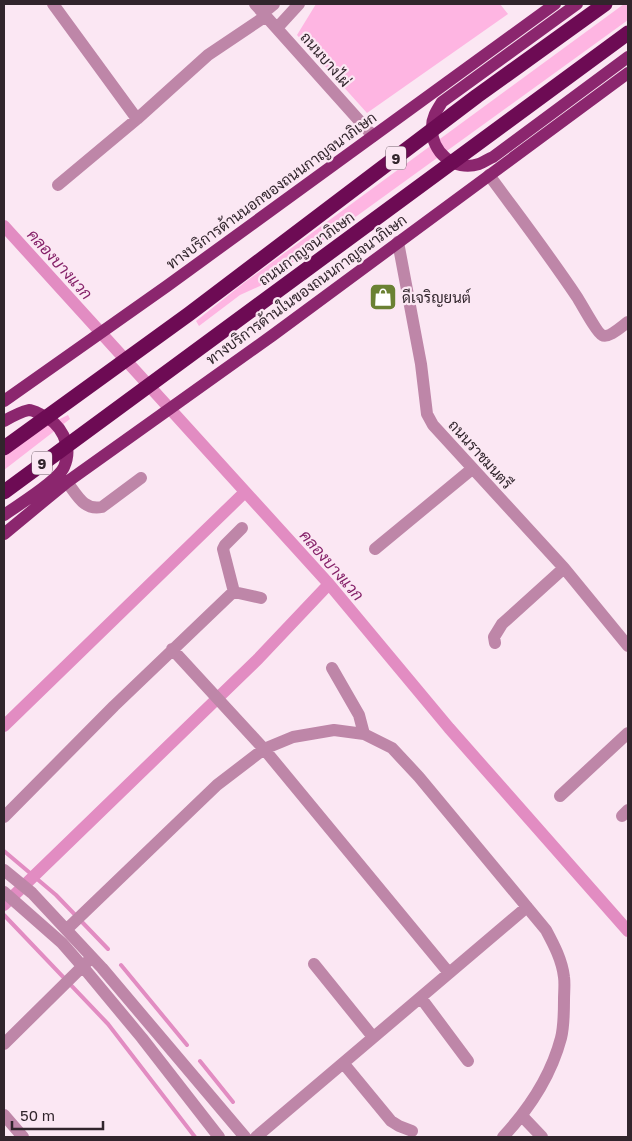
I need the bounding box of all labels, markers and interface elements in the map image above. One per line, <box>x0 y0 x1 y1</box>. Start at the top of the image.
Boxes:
street label: ถนนบางไผ่ <box>297 28 355 90</box>
street label: ทางบริการด้านนอกของถนนกาญจนาภิเษก <box>162 108 380 272</box>
road number: 9 <box>386 146 406 170</box>
street label: ถนนกาญจนาภิเษก <box>255 207 357 289</box>
street label: ทางบริการด้านในของถนนกาญจนาภิเษก <box>202 210 410 369</box>
water label: คลองบางแวก <box>23 225 97 303</box>
shop icon: ดีเจริญยนต์ <box>368 282 398 312</box>
place label: ดีเจริญยนต์ <box>402 288 471 307</box>
street label: ถนนราชมนตรี <box>445 416 517 492</box>
road number: 9 <box>32 452 52 474</box>
water label: คลองบางแวก <box>296 525 368 605</box>
scale bar <box>12 1098 104 1130</box>
text: 50 m <box>20 1106 55 1124</box>

